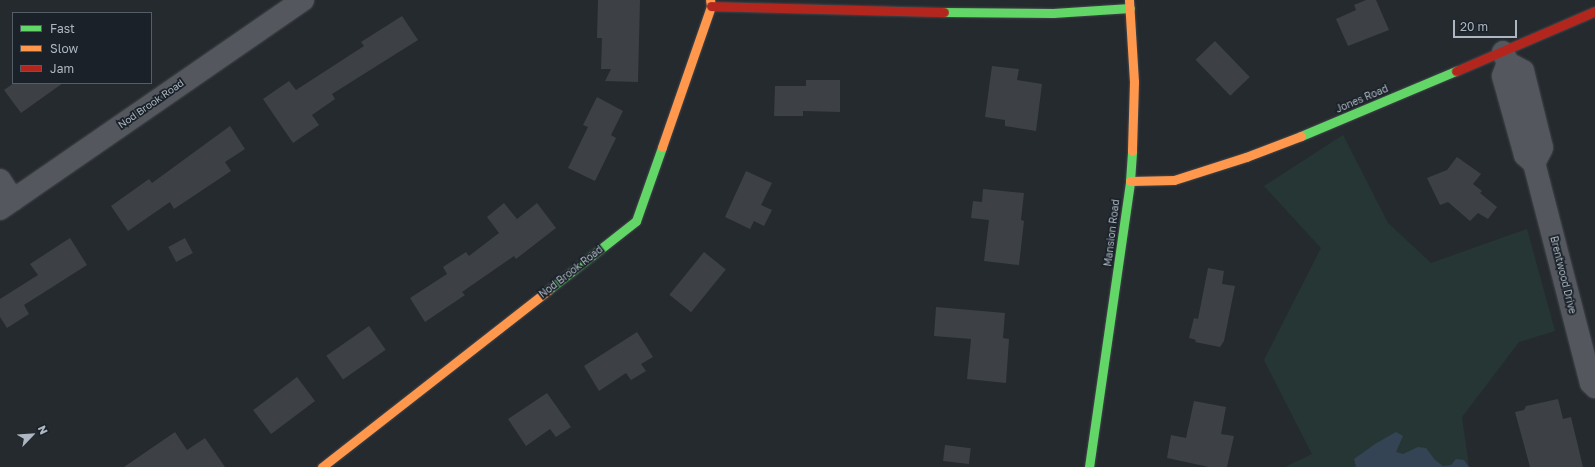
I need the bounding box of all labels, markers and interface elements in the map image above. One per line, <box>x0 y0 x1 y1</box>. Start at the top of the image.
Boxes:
legend <box>12 12 152 84</box>
scale bar <box>1455 12 1519 38</box>
text: 20 m <box>1460 19 1488 34</box>
text: Fast <box>50 21 75 36</box>
text: Slow <box>50 41 78 56</box>
text: Jam <box>50 61 74 76</box>
street label: Nod Brook Road <box>116 77 186 131</box>
street label: Jones Road <box>1334 83 1390 115</box>
street label: Mansion Road <box>1102 199 1122 267</box>
street label: Brentwood Drive <box>1548 235 1578 315</box>
street label: Nod Brook Road <box>537 243 605 301</box>
north arrow <box>12 415 52 455</box>
text: N <box>36 423 51 436</box>

